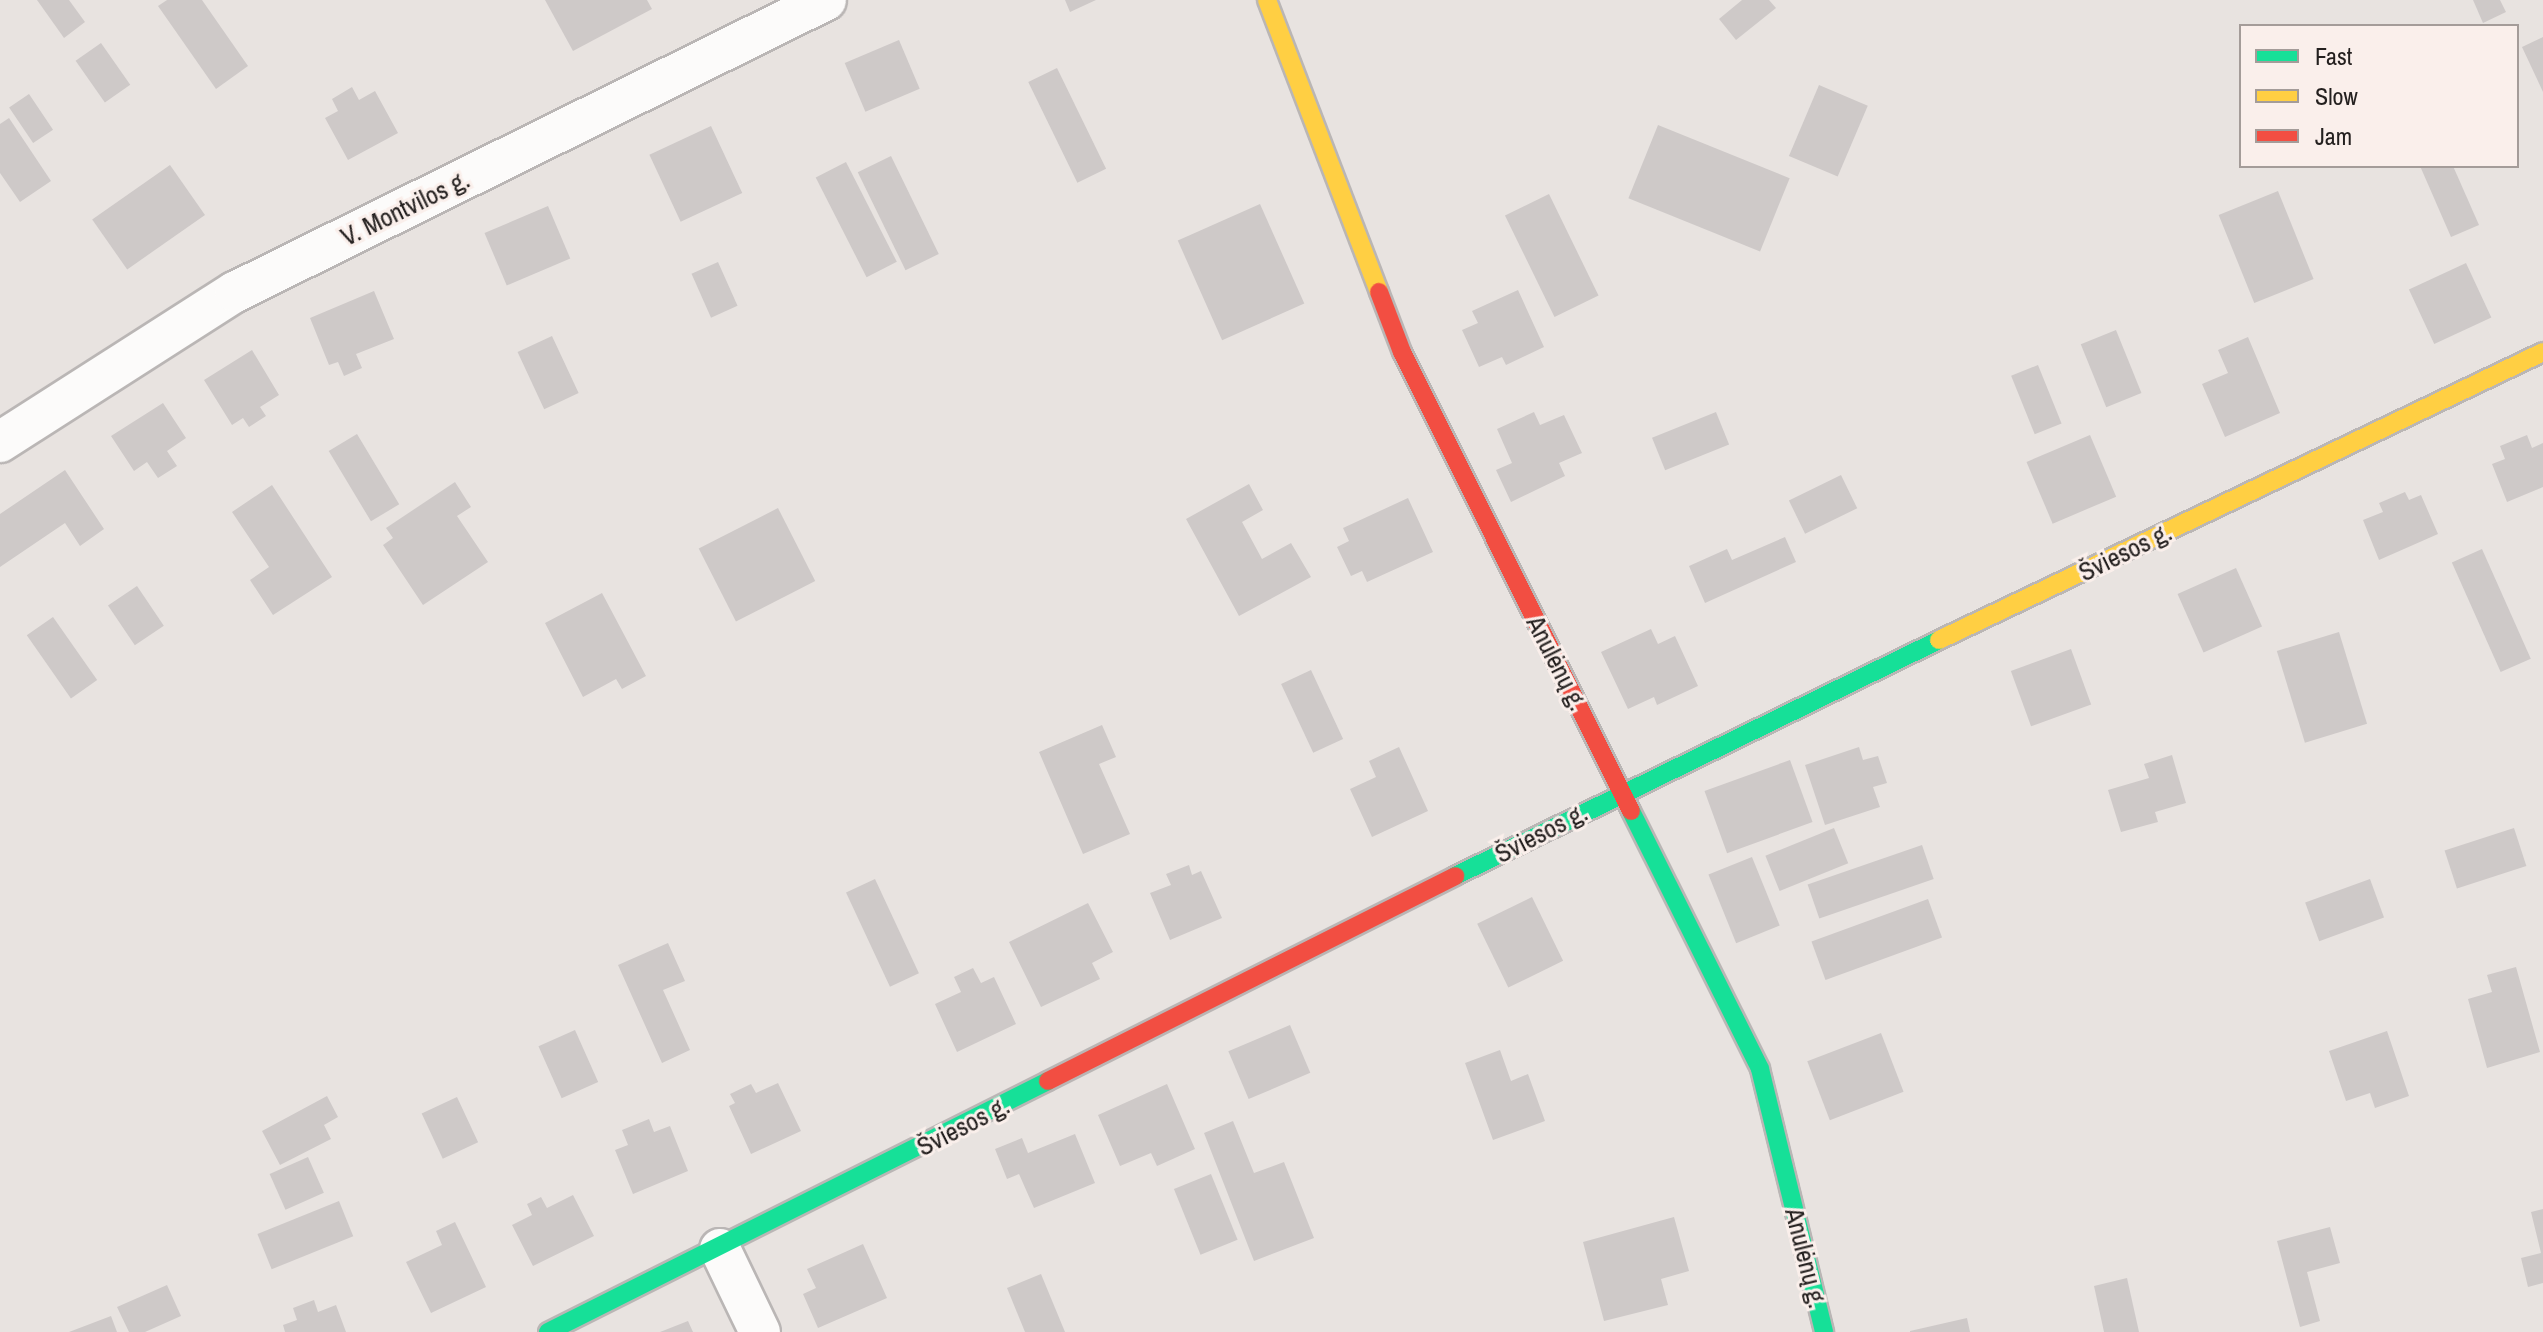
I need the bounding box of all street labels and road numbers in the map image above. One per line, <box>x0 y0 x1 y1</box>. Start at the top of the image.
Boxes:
street label: V. Montvilos g. <box>336 163 474 253</box>
street label: Šviesos g. <box>2073 516 2177 588</box>
street label: Anulėnų g. <box>1520 611 1594 715</box>
street label: Šviesos g. <box>1490 797 1592 869</box>
street label: Šviesos g. <box>912 1090 1014 1162</box>
street label: Anulėnų g. <box>1779 1205 1833 1311</box>

